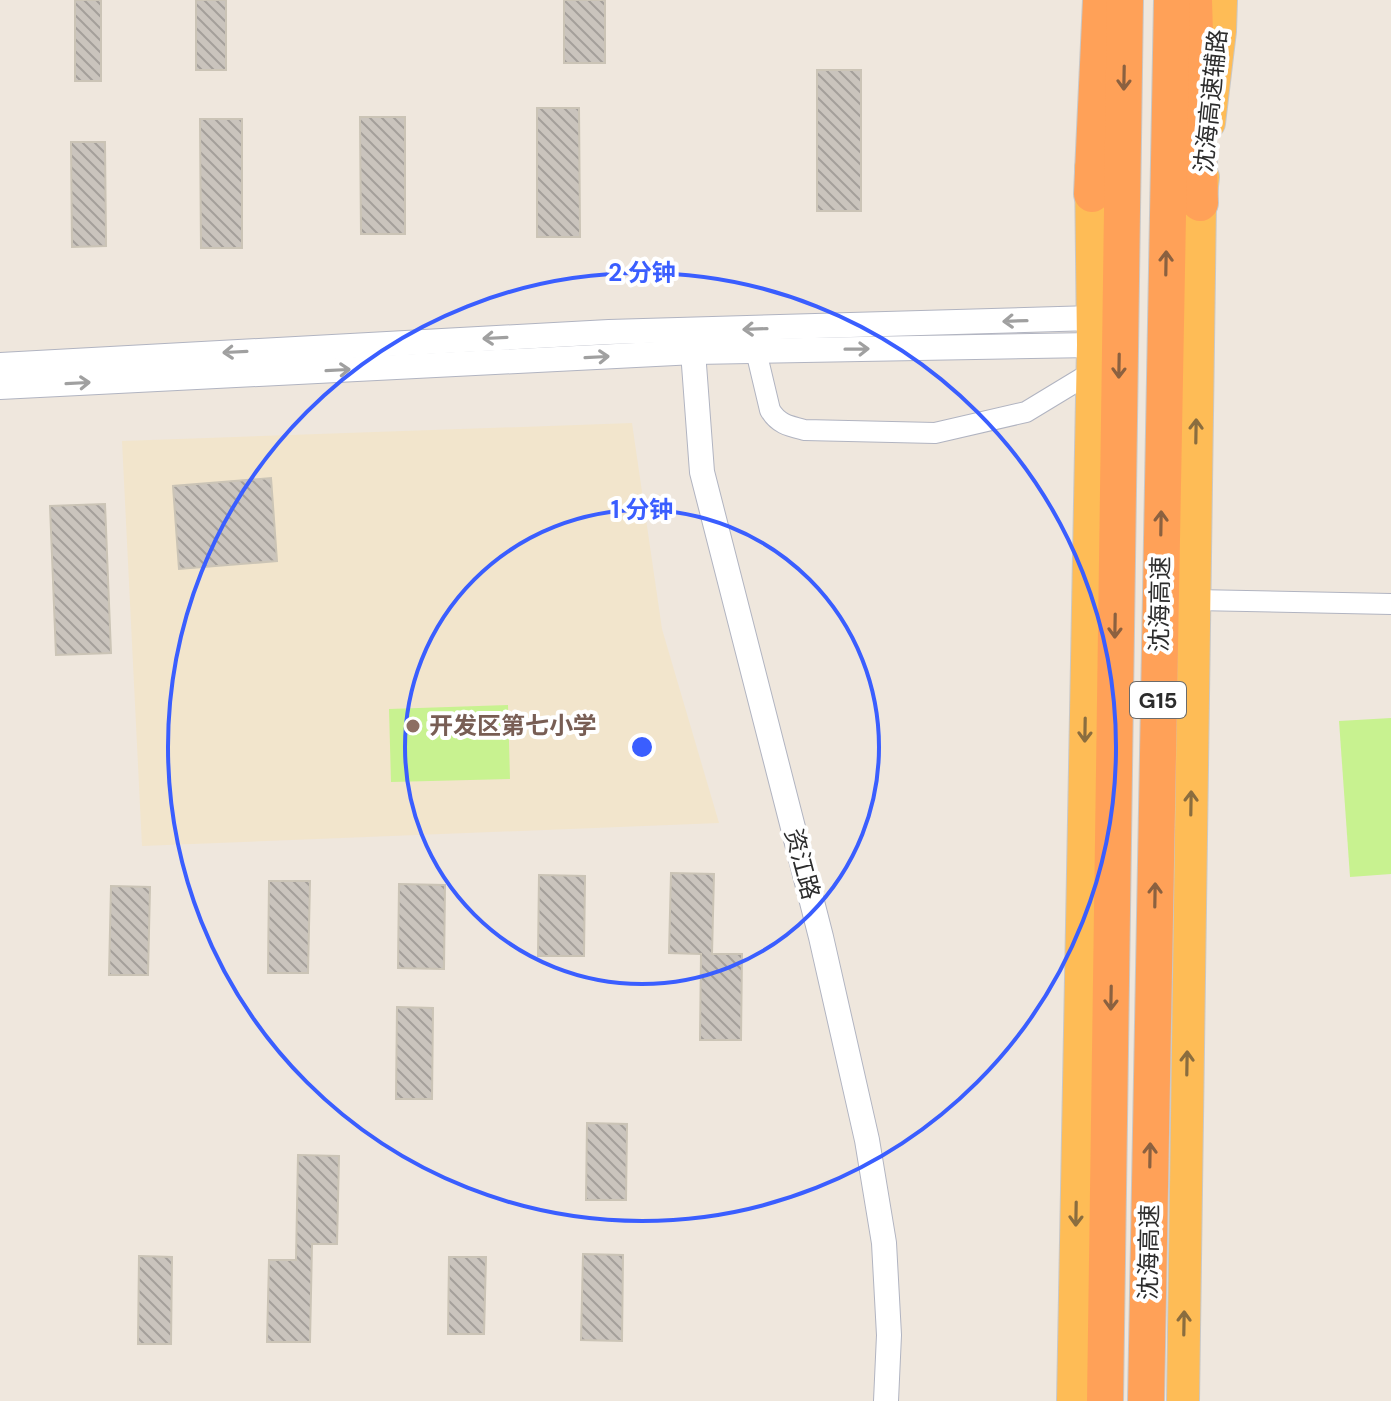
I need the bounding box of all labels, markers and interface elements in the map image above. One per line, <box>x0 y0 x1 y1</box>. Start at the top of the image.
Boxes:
street label: 沈海高速辅路 <box>1188 28 1233 174</box>
one-way arrow <box>1116 64 1132 91</box>
one-way arrow <box>1159 250 1174 277</box>
text: 2 分钟 <box>608 257 676 288</box>
one-way arrow <box>1002 313 1029 328</box>
one-way arrow <box>742 321 769 336</box>
one-way arrow <box>482 331 509 346</box>
one-way arrow <box>843 341 870 357</box>
one-way arrow <box>222 345 249 360</box>
one-way arrow <box>583 349 610 364</box>
one-way arrow <box>1111 352 1126 379</box>
one-way arrow <box>324 362 351 377</box>
one-way arrow <box>64 375 91 390</box>
one-way arrow <box>1188 418 1204 445</box>
text: 1 分钟 <box>611 494 673 525</box>
one-way arrow <box>1154 510 1169 537</box>
street label: 沈海高速 <box>1143 556 1176 652</box>
one-way arrow <box>1108 612 1123 639</box>
road number: G15 <box>1130 682 1186 718</box>
place label: 开发区第七小学 <box>429 710 597 741</box>
one-way arrow <box>1078 716 1093 743</box>
marker: 开发区第七小学 <box>404 717 422 735</box>
centre of rings <box>628 733 656 761</box>
one-way arrow <box>1183 790 1199 817</box>
street label: 资江路 <box>778 825 827 903</box>
one-way arrow <box>1147 882 1163 909</box>
one-way arrow <box>1103 984 1119 1011</box>
one-way arrow <box>1179 1050 1195 1077</box>
one-way arrow <box>1143 1142 1158 1169</box>
one-way arrow <box>1069 1200 1084 1227</box>
street label: 沈海高速 <box>1132 1204 1165 1300</box>
one-way arrow <box>1176 1310 1192 1337</box>

